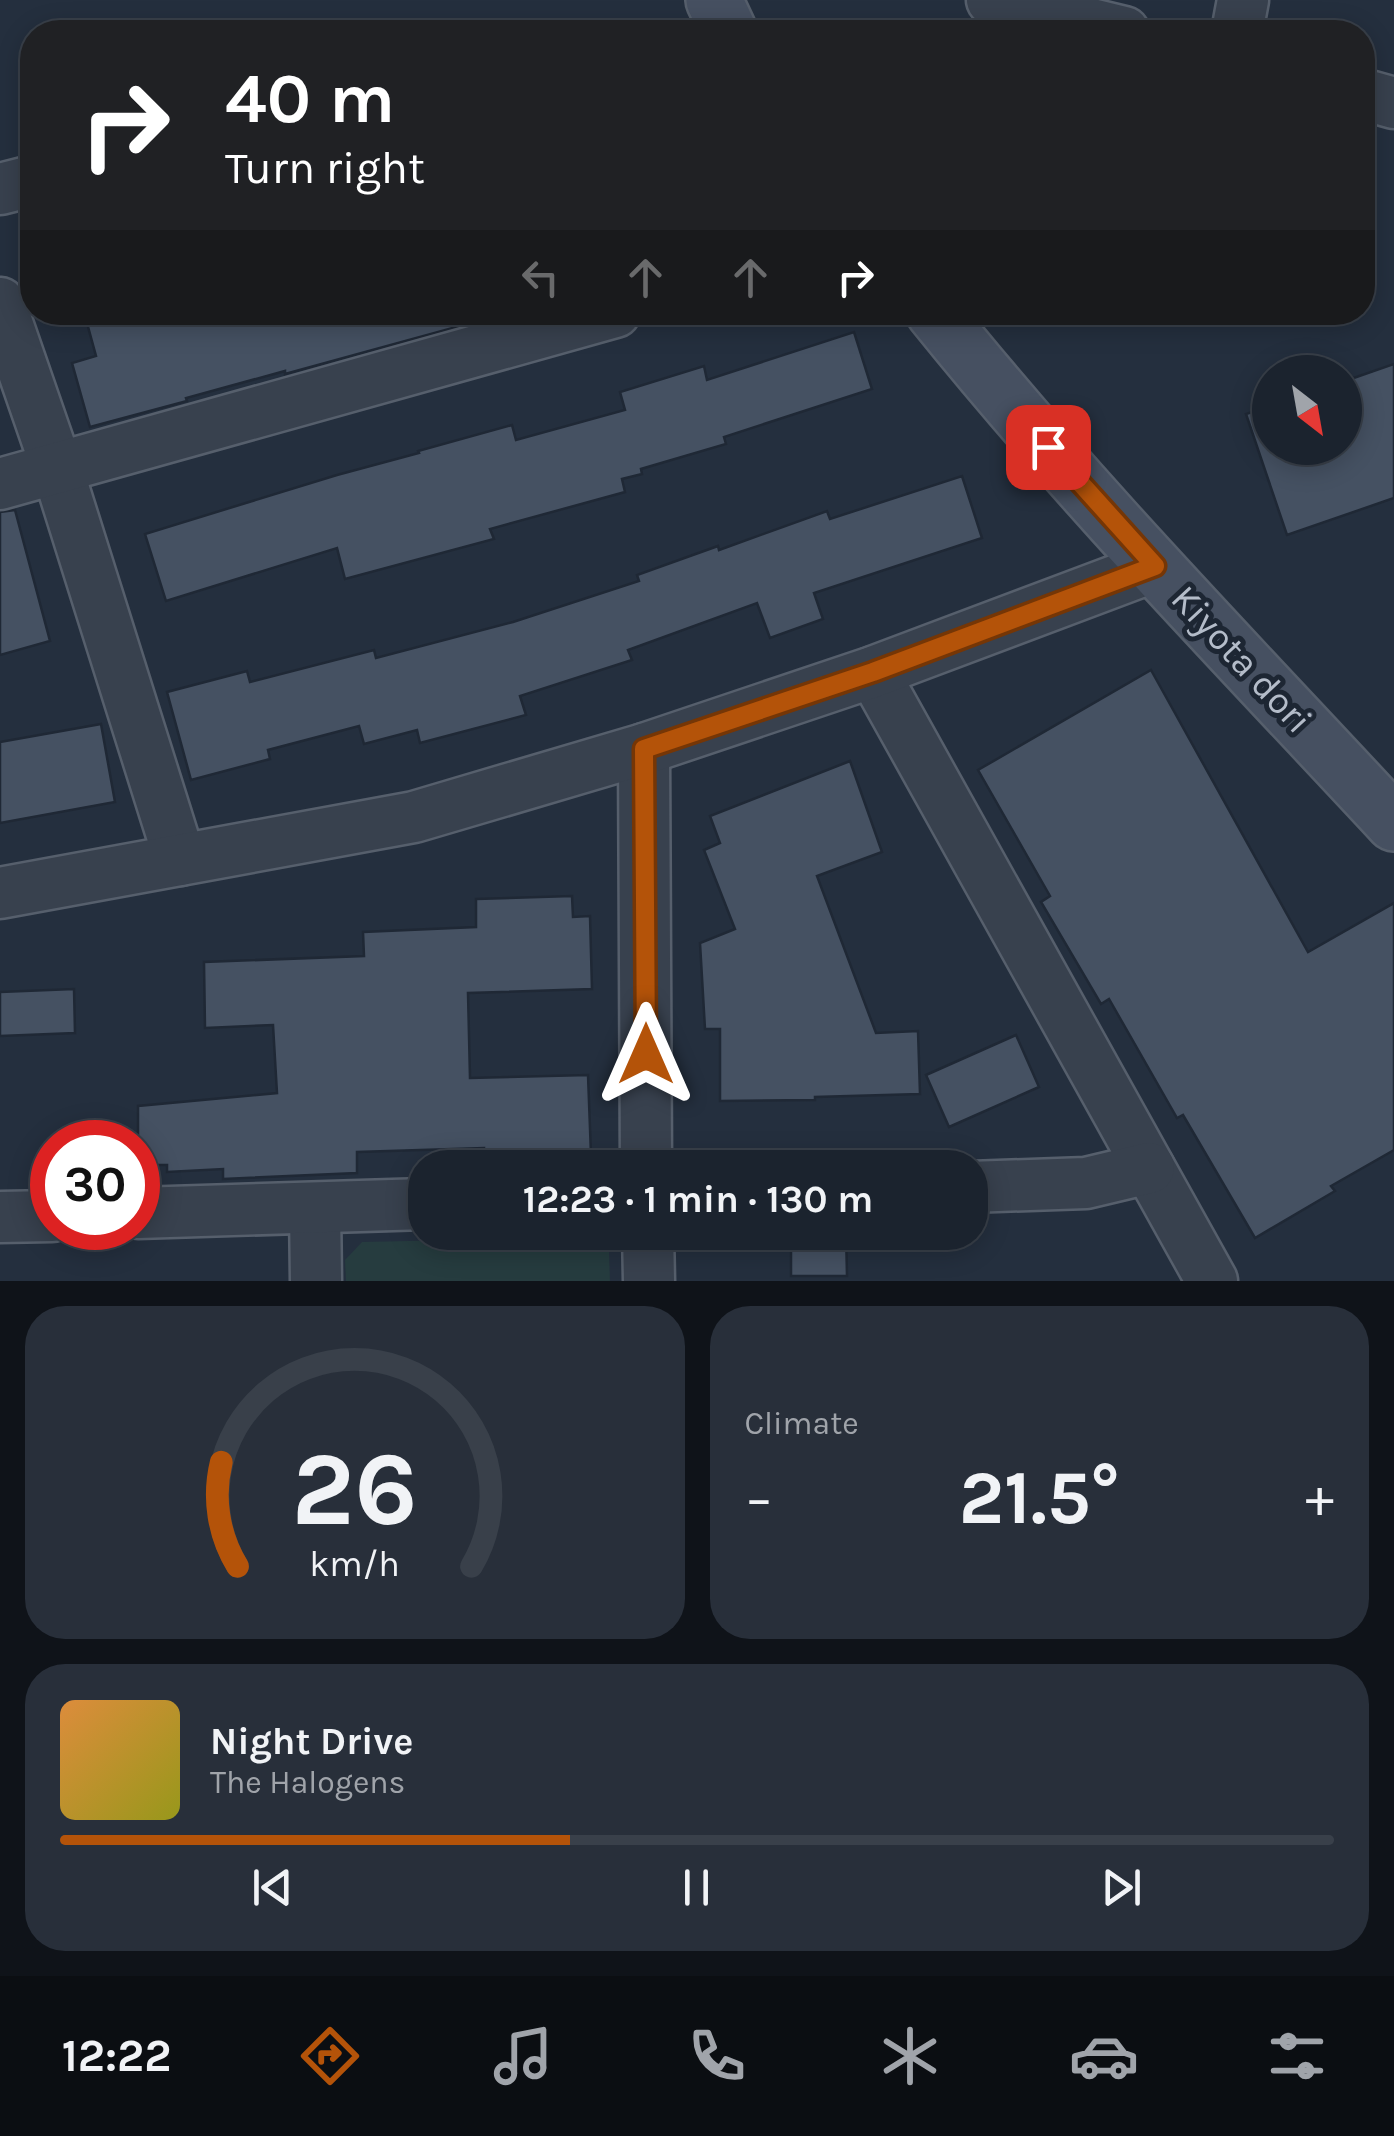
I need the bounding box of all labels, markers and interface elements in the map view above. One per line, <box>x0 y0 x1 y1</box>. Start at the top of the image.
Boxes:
text: 40 m <box>225 58 395 140</box>
icon: right <box>60 60 190 190</box>
text: Turn right <box>225 142 425 194</box>
icon: left <box>513 250 568 305</box>
icon: ahead <box>618 250 673 305</box>
icon: ahead <box>723 250 778 305</box>
icon: right <box>828 250 883 305</box>
north arrow <box>1252 355 1362 465</box>
map controls <box>1252 355 1362 465</box>
pin <box>1006 405 1091 490</box>
icon: arrive <box>1021 420 1076 475</box>
street label: Kiyota dori <box>1162 576 1321 743</box>
position arrow <box>594 1002 698 1106</box>
speed limit sign: 30 <box>30 1120 160 1250</box>
text: 12:23 · 1 min · 130 m <box>523 1177 873 1222</box>
text: Climate <box>745 1405 859 1442</box>
text: 26 <box>292 1429 418 1550</box>
text: 21.5° <box>959 1454 1120 1542</box>
text: − <box>745 1466 773 1530</box>
text: + <box>1305 1466 1334 1530</box>
text: km/h <box>309 1543 400 1585</box>
text: Night Drive <box>210 1719 413 1764</box>
text: The Halogens <box>210 1764 405 1801</box>
icon: previous <box>245 1860 300 1915</box>
icon: pause <box>669 1860 724 1915</box>
icon: next <box>1094 1860 1149 1915</box>
icon: directions <box>295 2021 365 2091</box>
icon: music <box>488 2021 558 2091</box>
icon: phone <box>682 2021 752 2091</box>
icon: climate <box>875 2021 945 2091</box>
icon: car <box>1069 2021 1139 2091</box>
icon: filters <box>1262 2021 1332 2091</box>
text: 12:22 <box>62 2030 172 2082</box>

